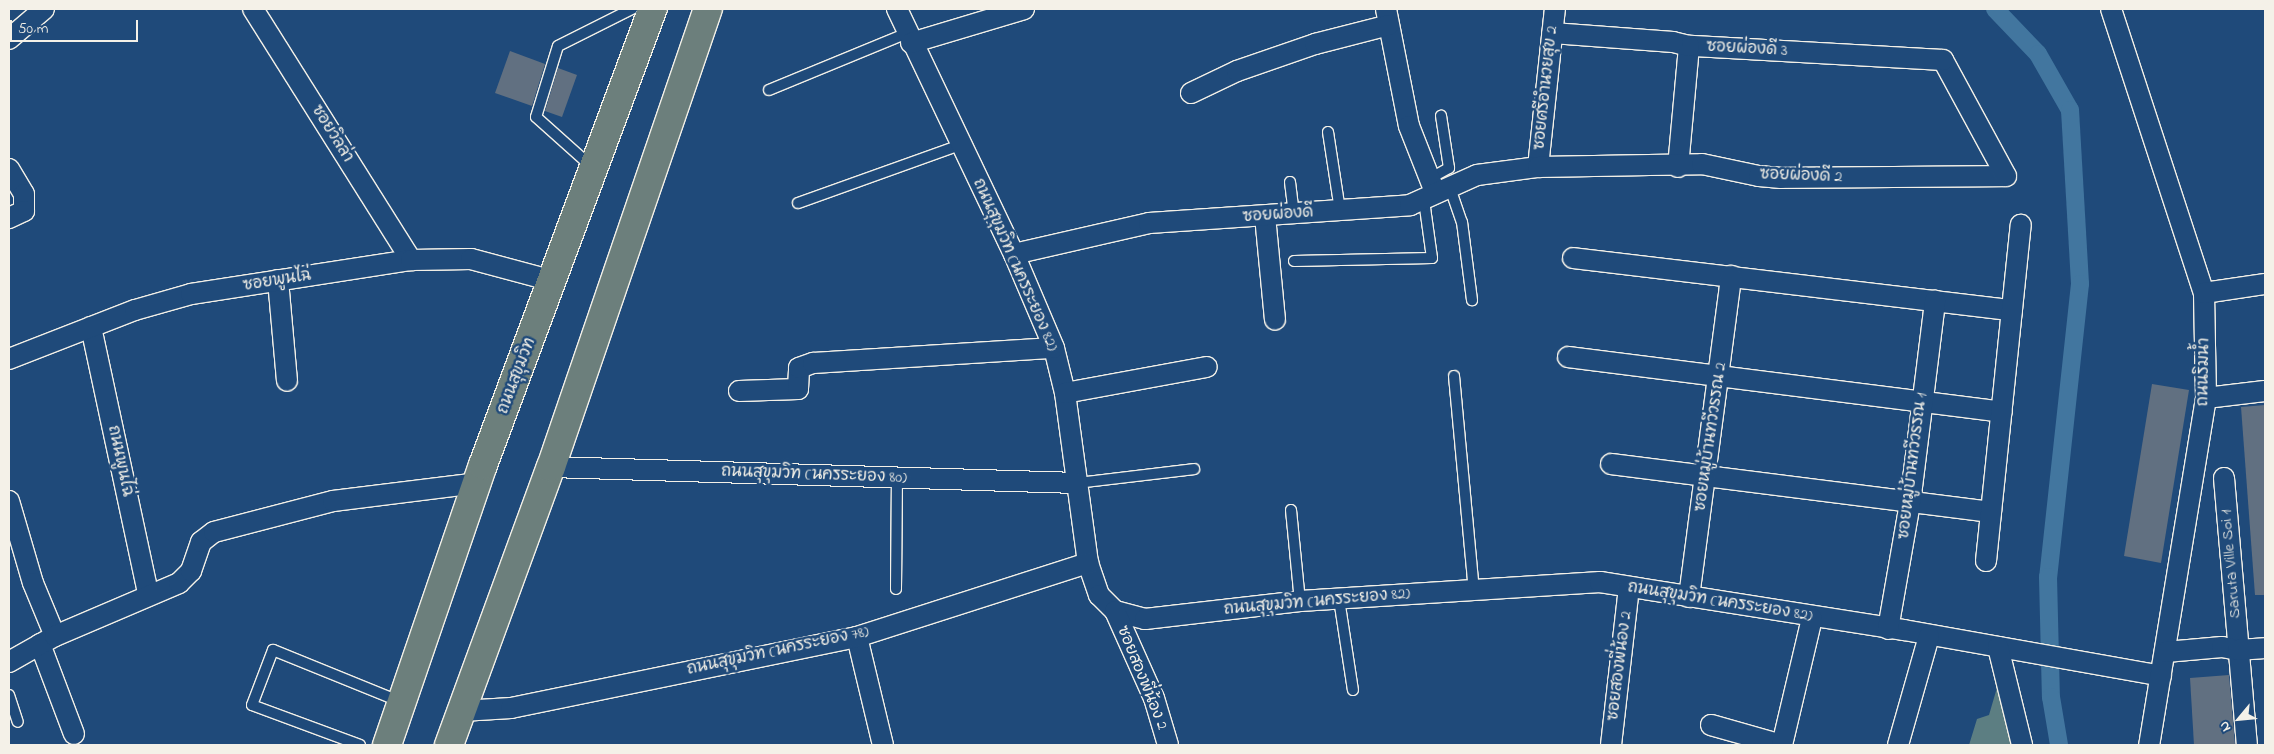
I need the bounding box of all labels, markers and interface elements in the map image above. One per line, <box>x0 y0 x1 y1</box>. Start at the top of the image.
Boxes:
scale bar <box>12 10 140 42</box>
text: 50 m <box>18 18 48 40</box>
street label: ซอยศรีอำนวยสุข 2 <box>1530 25 1562 151</box>
street label: ซอยผ่องดี 3 <box>1706 37 1788 61</box>
street label: ซอยวิลล่า <box>307 102 357 166</box>
street label: ซอยผ่องดี 2 <box>1759 165 1843 187</box>
street label: ถนนสุขุมวิท (นครระยอง 82) <box>968 176 1062 354</box>
street label: ซอยผ่องดี <box>1242 203 1314 227</box>
street label: ซอยพูนไฉ่ <box>242 266 312 296</box>
street label: ถนนสุขุมวิท <box>494 335 540 417</box>
street label: ถนนริมน้ำ <box>2194 338 2214 406</box>
street label: ซอยหมู่บ้านทวีวรรณ 2 <box>1691 361 1731 513</box>
street label: ซอยหมู่บ้านทวีวรรณ 1 <box>1894 392 1932 540</box>
street label: ถนนพูนไฉ่ <box>103 424 137 498</box>
street label: ถนนสุขุมวิท (นครระยอง 80) <box>721 462 907 488</box>
street label: Saruta Ville Soi 1 <box>2217 509 2245 619</box>
street label: ถนนสุขุมวิท (นครระยอง 82) <box>1626 578 1814 626</box>
street label: ถนนสุขุมวิท (นครระยอง 82) <box>1223 584 1411 620</box>
street label: ซอยสองพี่น้อง 2 <box>1604 610 1636 722</box>
street label: ถนนสุขุมวิท (นครระยอง 78) <box>685 622 871 680</box>
street label: ซอยสองพี่น้อง 2 <box>1112 623 1172 733</box>
north arrow <box>2214 694 2264 744</box>
text: N <box>2214 717 2237 735</box>

